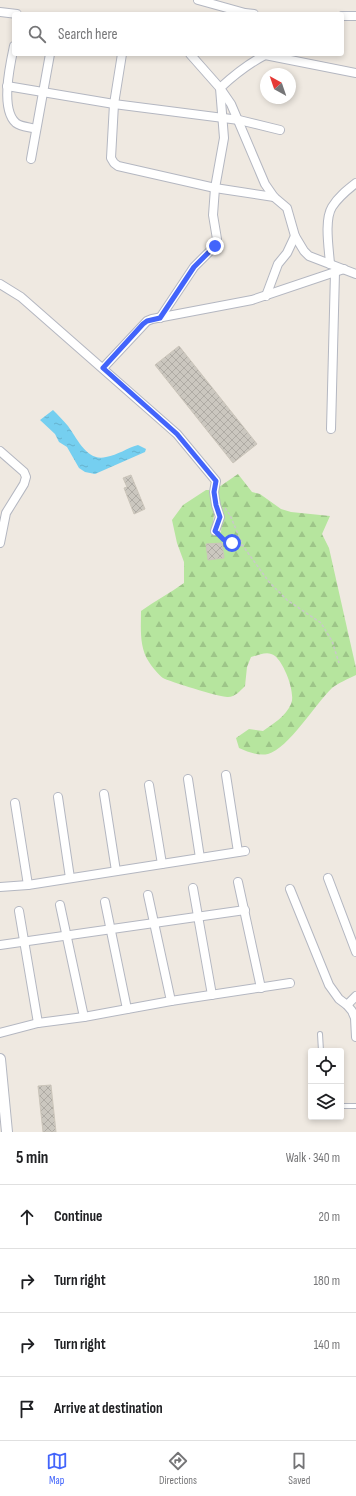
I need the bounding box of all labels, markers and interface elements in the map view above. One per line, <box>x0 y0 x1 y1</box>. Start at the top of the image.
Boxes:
search box <box>12 12 344 56</box>
icon: search <box>26 23 48 45</box>
text: Search here <box>58 25 118 44</box>
north arrow <box>260 68 296 104</box>
route end <box>206 237 224 255</box>
route start <box>223 534 241 552</box>
map controls <box>308 1048 344 1120</box>
button: locate <box>308 1048 344 1084</box>
button: layers <box>308 1084 344 1120</box>
text: 5 min <box>16 1148 48 1168</box>
text: Walk · 340 m <box>286 1150 340 1166</box>
icon: ahead <box>16 1206 38 1228</box>
text: Continue <box>54 1207 103 1226</box>
text: 20 m <box>318 1209 340 1225</box>
icon: right <box>16 1270 38 1292</box>
text: Turn right <box>54 1271 106 1290</box>
text: 180 m <box>314 1273 340 1289</box>
icon: right <box>16 1334 38 1356</box>
text: Turn right <box>54 1335 106 1354</box>
text: 140 m <box>314 1337 340 1353</box>
icon: arrive <box>16 1398 38 1420</box>
text: Arrive at destination <box>54 1399 163 1418</box>
tab: Map <box>46 1450 68 1487</box>
tab: Directions <box>159 1450 197 1487</box>
tab: Saved <box>288 1450 310 1487</box>

